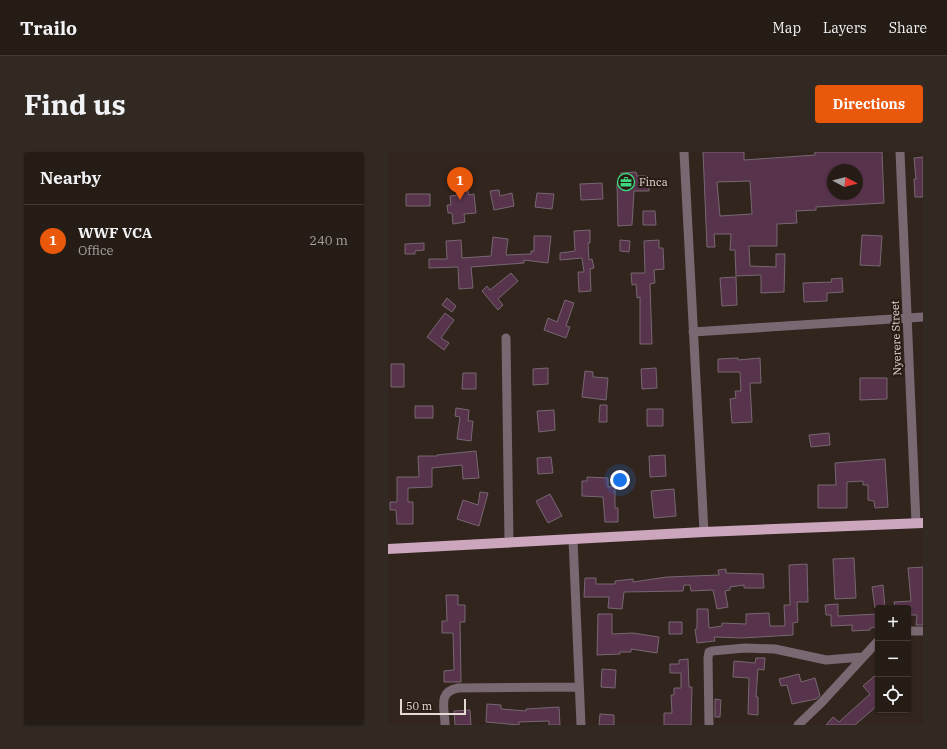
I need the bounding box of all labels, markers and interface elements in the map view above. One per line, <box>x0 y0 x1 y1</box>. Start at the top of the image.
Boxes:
text: Trailo <box>20 16 77 40</box>
text: Map <box>773 19 801 37</box>
text: Layers <box>823 19 867 37</box>
text: Share <box>889 19 927 37</box>
button: Directions <box>815 85 923 123</box>
text: Find us <box>24 86 126 123</box>
north arrow <box>827 164 863 200</box>
text: Nearby <box>40 167 101 189</box>
pin: 1 <box>447 167 473 200</box>
office icon: Finca <box>616 172 636 192</box>
place label: Finca <box>639 175 668 189</box>
text: WWF VCA <box>78 223 152 242</box>
text: 1 <box>49 232 57 249</box>
text: 240 m <box>309 232 348 249</box>
text: Office <box>78 242 114 259</box>
street label: Nyerere Street <box>888 300 904 376</box>
your location <box>610 470 630 490</box>
map controls <box>875 605 911 713</box>
button: + <box>875 605 911 641</box>
button: − <box>875 641 911 677</box>
button: locate <box>875 677 911 713</box>
scale bar <box>400 697 466 716</box>
text: 50 m <box>406 699 432 713</box>

